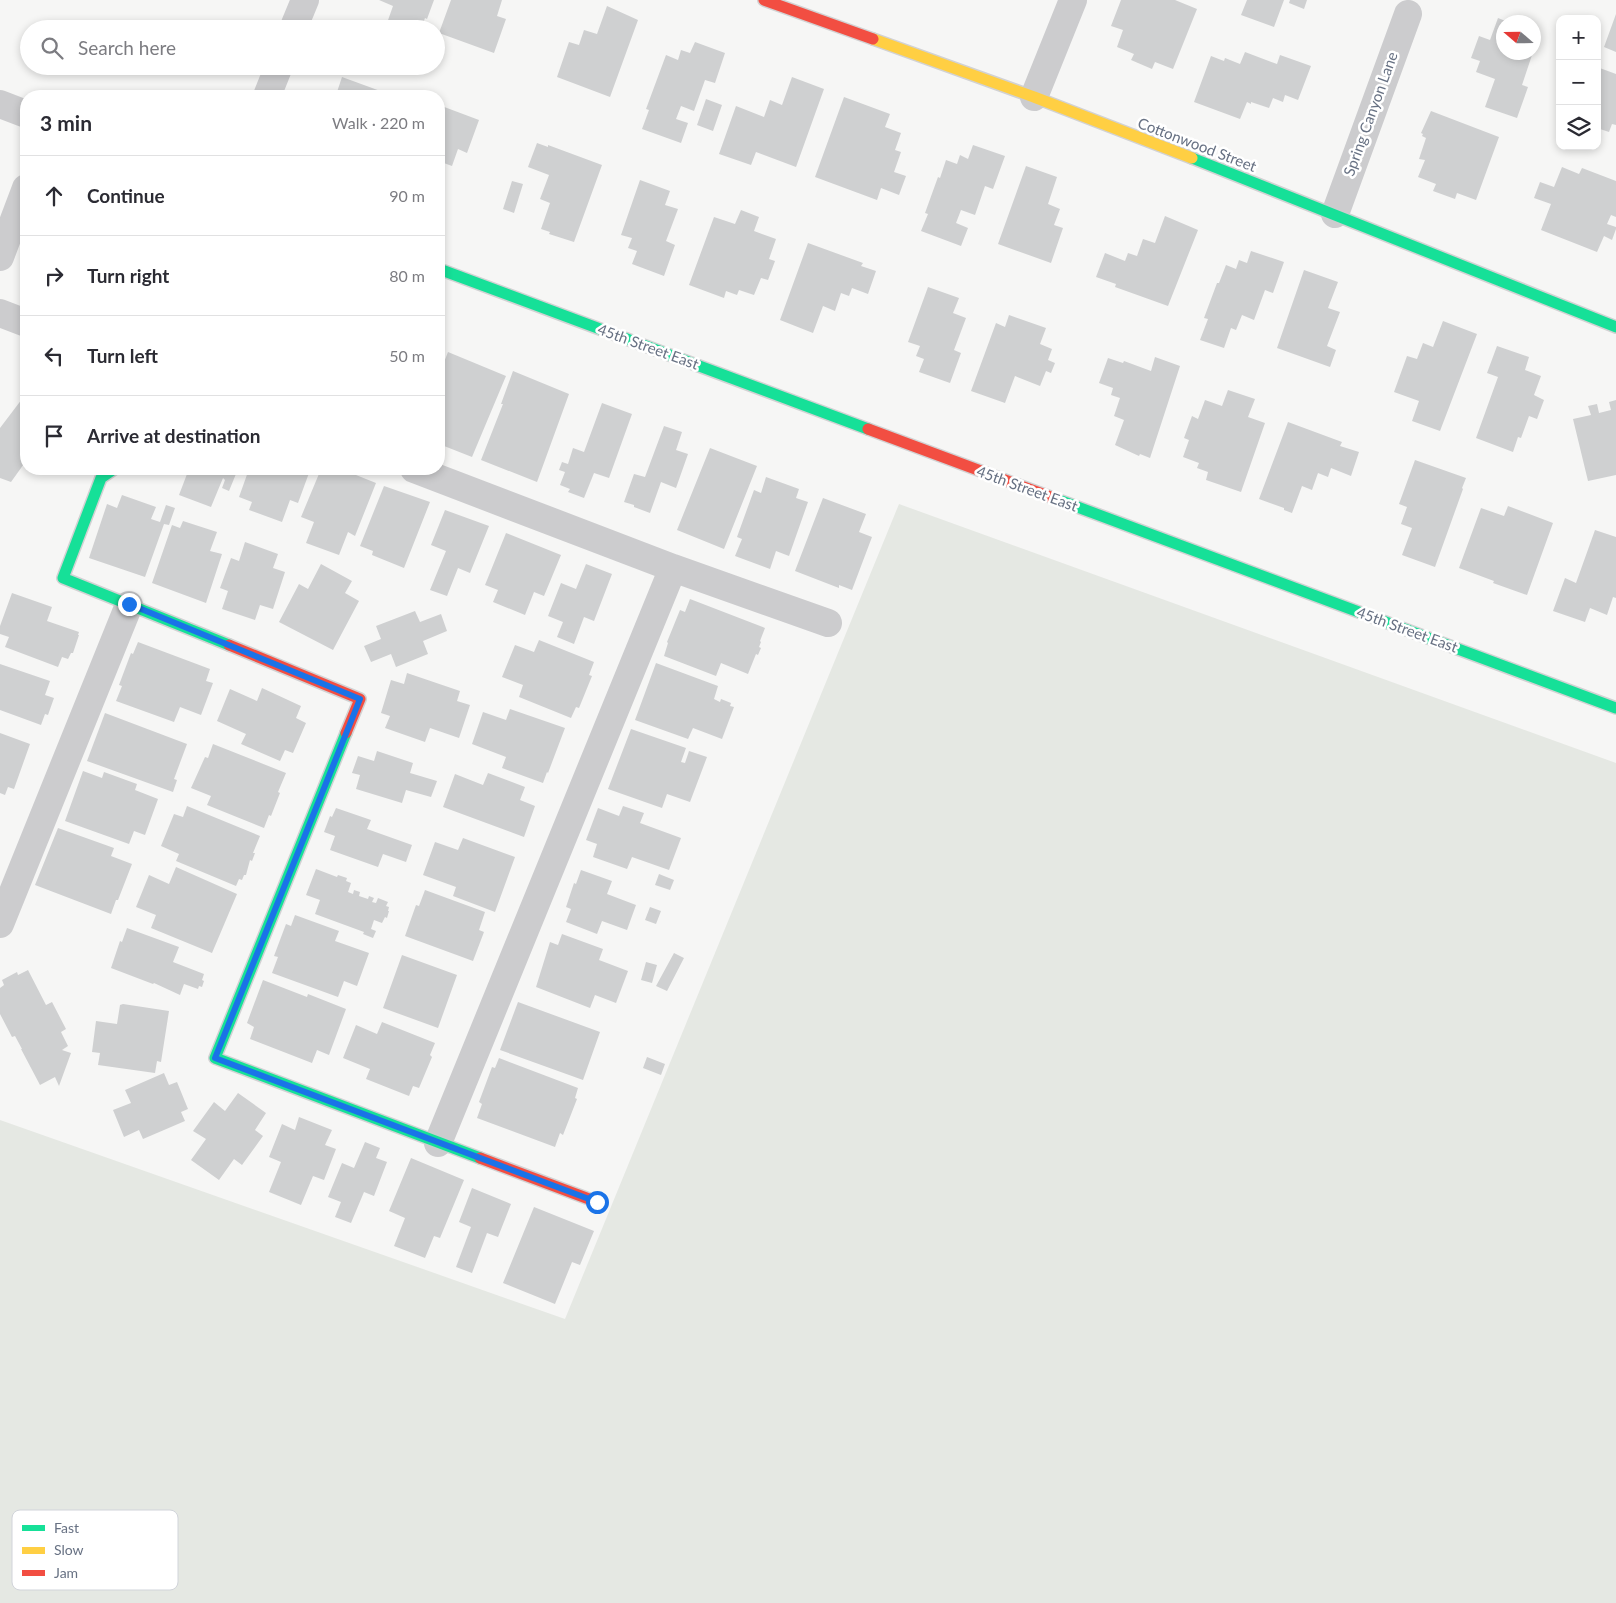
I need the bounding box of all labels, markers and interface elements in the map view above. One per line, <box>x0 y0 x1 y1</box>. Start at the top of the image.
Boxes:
north arrow <box>1496 15 1541 60</box>
map controls <box>1556 15 1601 150</box>
button: + <box>1556 15 1601 60</box>
search box <box>20 20 445 75</box>
icon: search <box>38 34 66 62</box>
text: Search here <box>78 36 176 59</box>
street label: Spring Canyon Lane <box>1339 49 1401 178</box>
button: − <box>1556 60 1601 105</box>
button: layers <box>1556 105 1601 150</box>
text: 3 min <box>40 110 92 135</box>
text: Walk · 220 m <box>332 113 425 132</box>
street label: Cottonwood Street <box>1135 113 1260 175</box>
icon: ahead <box>40 182 68 210</box>
text: Continue <box>87 184 165 207</box>
text: 90 m <box>389 186 425 205</box>
icon: right <box>40 262 68 290</box>
text: Turn right <box>87 264 169 287</box>
text: 80 m <box>389 266 425 285</box>
street label: 45th Street East <box>595 319 702 373</box>
icon: left <box>40 342 68 370</box>
text: Turn left <box>87 344 158 367</box>
text: 50 m <box>389 346 425 365</box>
icon: arrive <box>40 422 68 450</box>
text: Arrive at destination <box>87 424 260 447</box>
street label: 45th Street East <box>974 461 1081 515</box>
route end <box>118 593 141 616</box>
street label: 45th Street East <box>1354 602 1461 656</box>
route start <box>586 1191 609 1214</box>
legend <box>12 1510 178 1590</box>
text: Fast <box>54 1519 79 1536</box>
text: Slow <box>54 1541 84 1558</box>
text: Jam <box>54 1564 78 1581</box>

